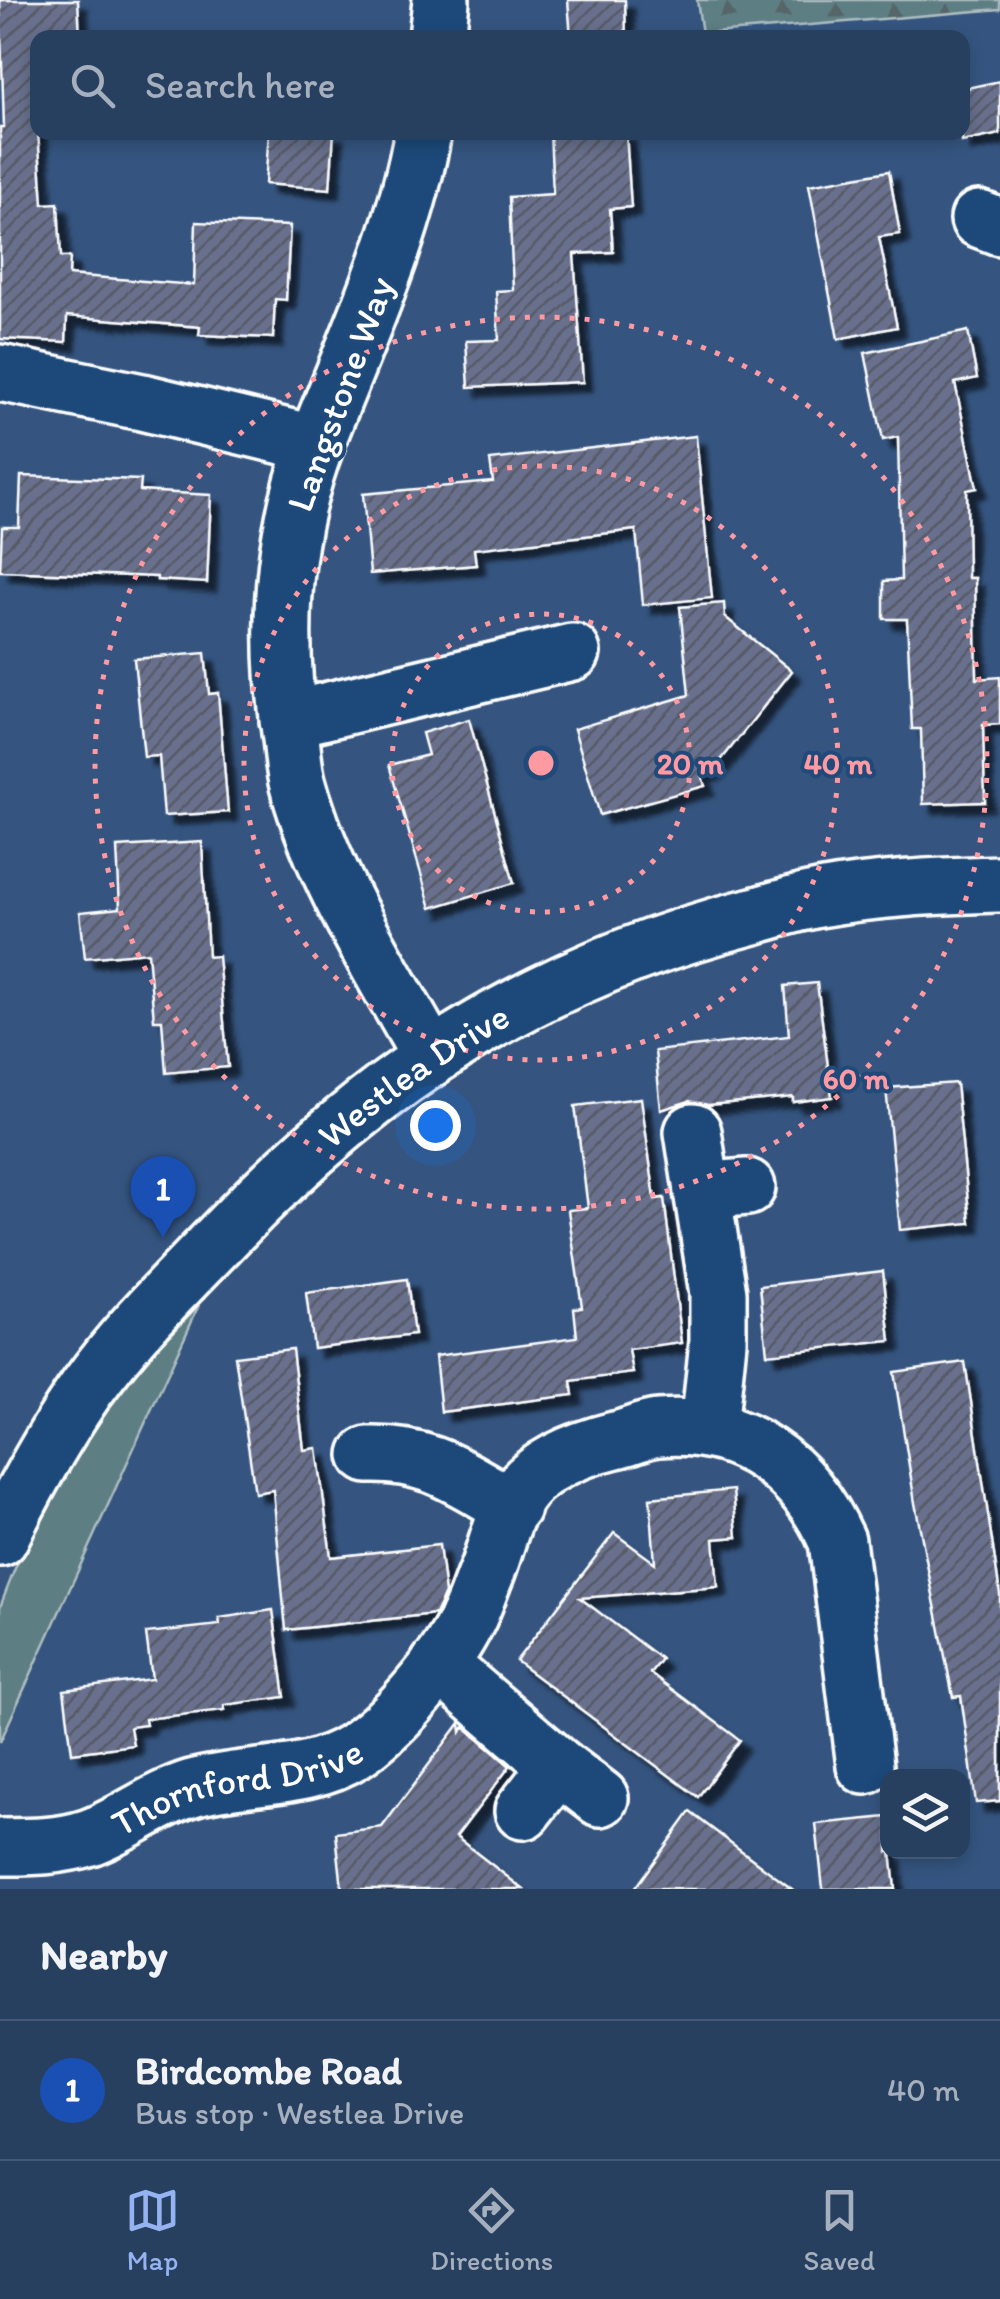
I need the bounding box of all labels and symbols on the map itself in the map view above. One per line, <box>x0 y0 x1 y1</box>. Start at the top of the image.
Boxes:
street label: Langstone Way <box>276 270 404 518</box>
centre of rings <box>523 745 559 781</box>
text: 20 m <box>657 745 724 782</box>
text: 40 m <box>804 745 873 782</box>
street label: Westlea Drive <box>308 992 517 1158</box>
text: 60 m <box>823 1060 890 1097</box>
your location <box>410 1100 461 1151</box>
pin: 1 <box>130 1156 196 1238</box>
street label: Thornford Drive <box>104 1728 371 1846</box>

